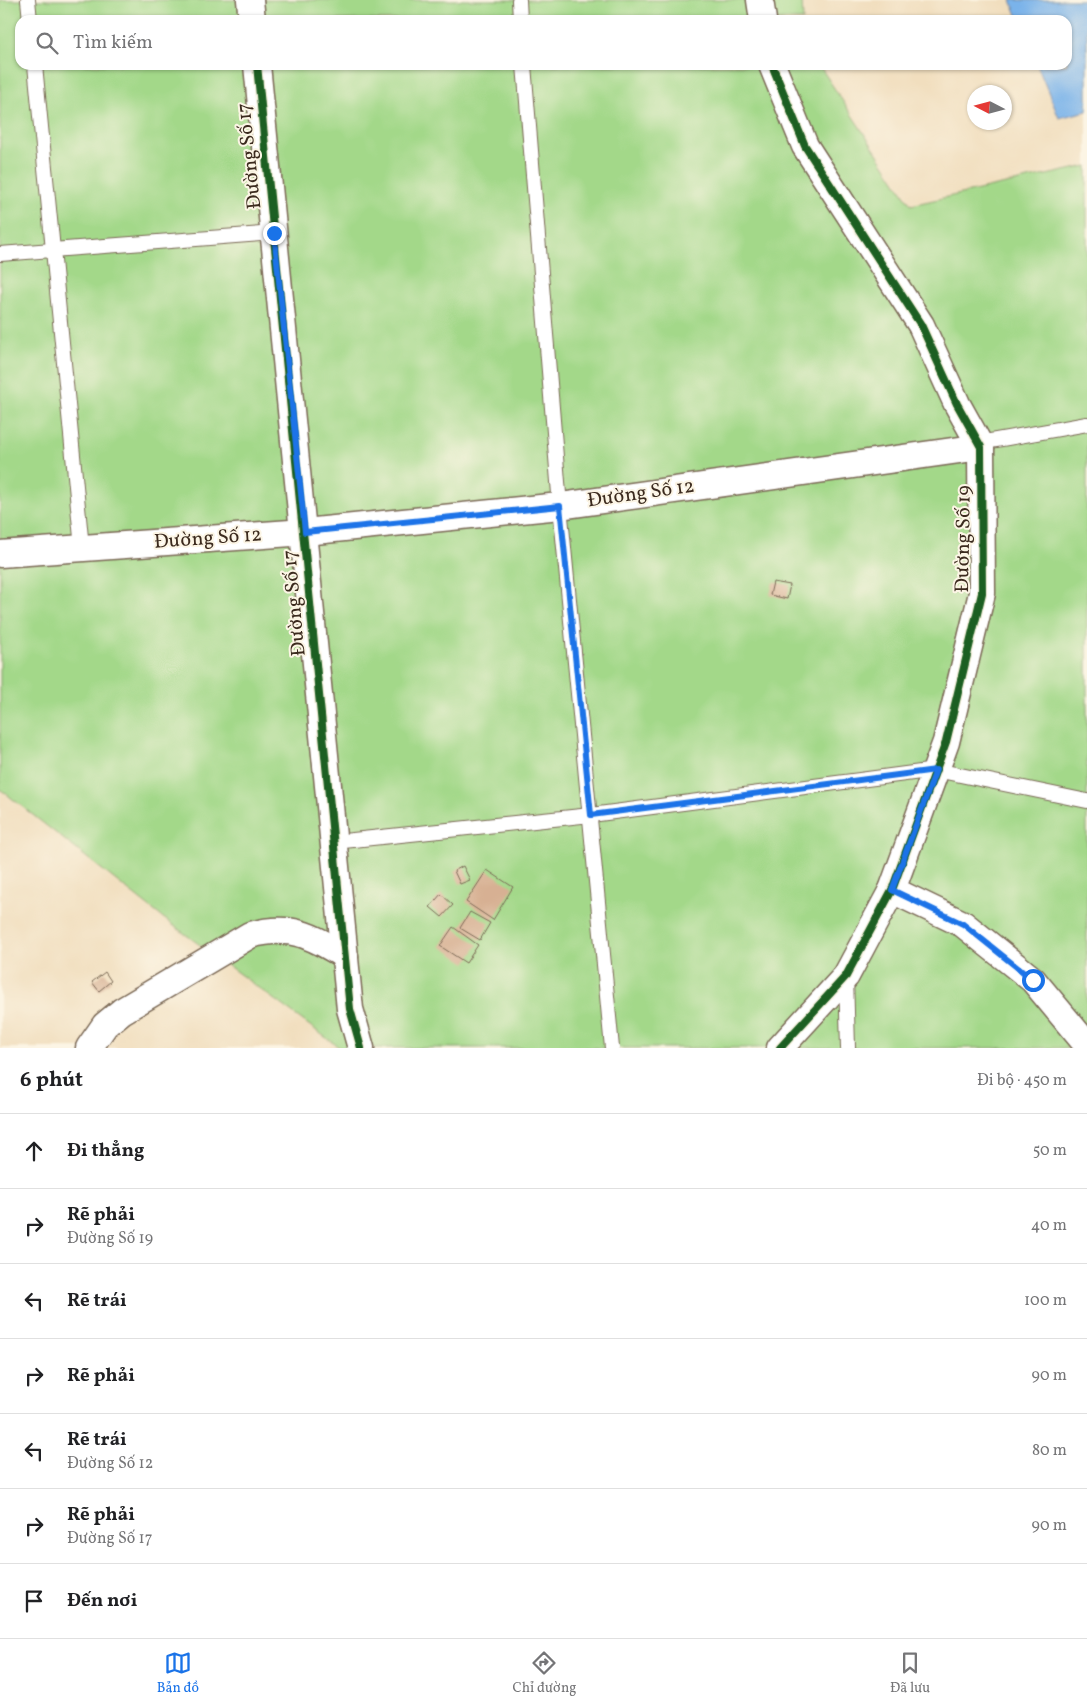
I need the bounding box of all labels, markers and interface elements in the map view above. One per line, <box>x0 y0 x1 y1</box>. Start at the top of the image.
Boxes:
search box <box>15 15 1072 70</box>
icon: search <box>33 29 61 57</box>
text: Tìm kiếm <box>73 30 153 56</box>
north arrow <box>967 85 1012 130</box>
street label: Đường Số 17 <box>230 101 270 211</box>
route end <box>263 222 286 245</box>
street label: Đường Số 12 <box>586 473 696 515</box>
street label: Đường Số 19 <box>949 485 979 593</box>
street label: Đường Số 12 <box>153 521 263 557</box>
street label: Đường Số 17 <box>276 549 314 657</box>
route start <box>1022 969 1045 992</box>
text: 6 phút <box>20 1066 83 1095</box>
text: Đi bộ · 450 m <box>977 1070 1067 1092</box>
icon: ahead <box>20 1137 48 1165</box>
text: Đi thẳng <box>67 1138 144 1164</box>
text: 50 m <box>1033 1140 1067 1162</box>
text: Rẽ phải <box>67 1202 135 1228</box>
icon: right <box>20 1212 48 1240</box>
text: 40 m <box>1031 1215 1067 1237</box>
text: Đường Số 19 <box>67 1228 153 1250</box>
icon: left <box>20 1287 48 1315</box>
text: Rẽ trái <box>67 1288 127 1314</box>
text: 100 m <box>1024 1290 1067 1312</box>
icon: right <box>20 1362 48 1390</box>
text: Rẽ phải <box>67 1363 135 1389</box>
text: 90 m <box>1031 1365 1067 1387</box>
text: Rẽ trái <box>67 1427 127 1453</box>
icon: left <box>20 1437 48 1465</box>
text: 80 m <box>1032 1440 1067 1462</box>
text: Đường Số 12 <box>67 1453 153 1475</box>
text: Rẽ phải <box>67 1502 135 1528</box>
icon: right <box>20 1512 48 1540</box>
text: 90 m <box>1031 1515 1067 1537</box>
text: Đường Số 17 <box>67 1528 152 1550</box>
icon: arrive <box>20 1587 48 1615</box>
text: Đến nơi <box>67 1588 137 1614</box>
tab: Bản đồ <box>157 1649 199 1698</box>
tab: Chỉ đường <box>513 1649 576 1698</box>
tab: Đã lưu <box>890 1649 930 1698</box>

